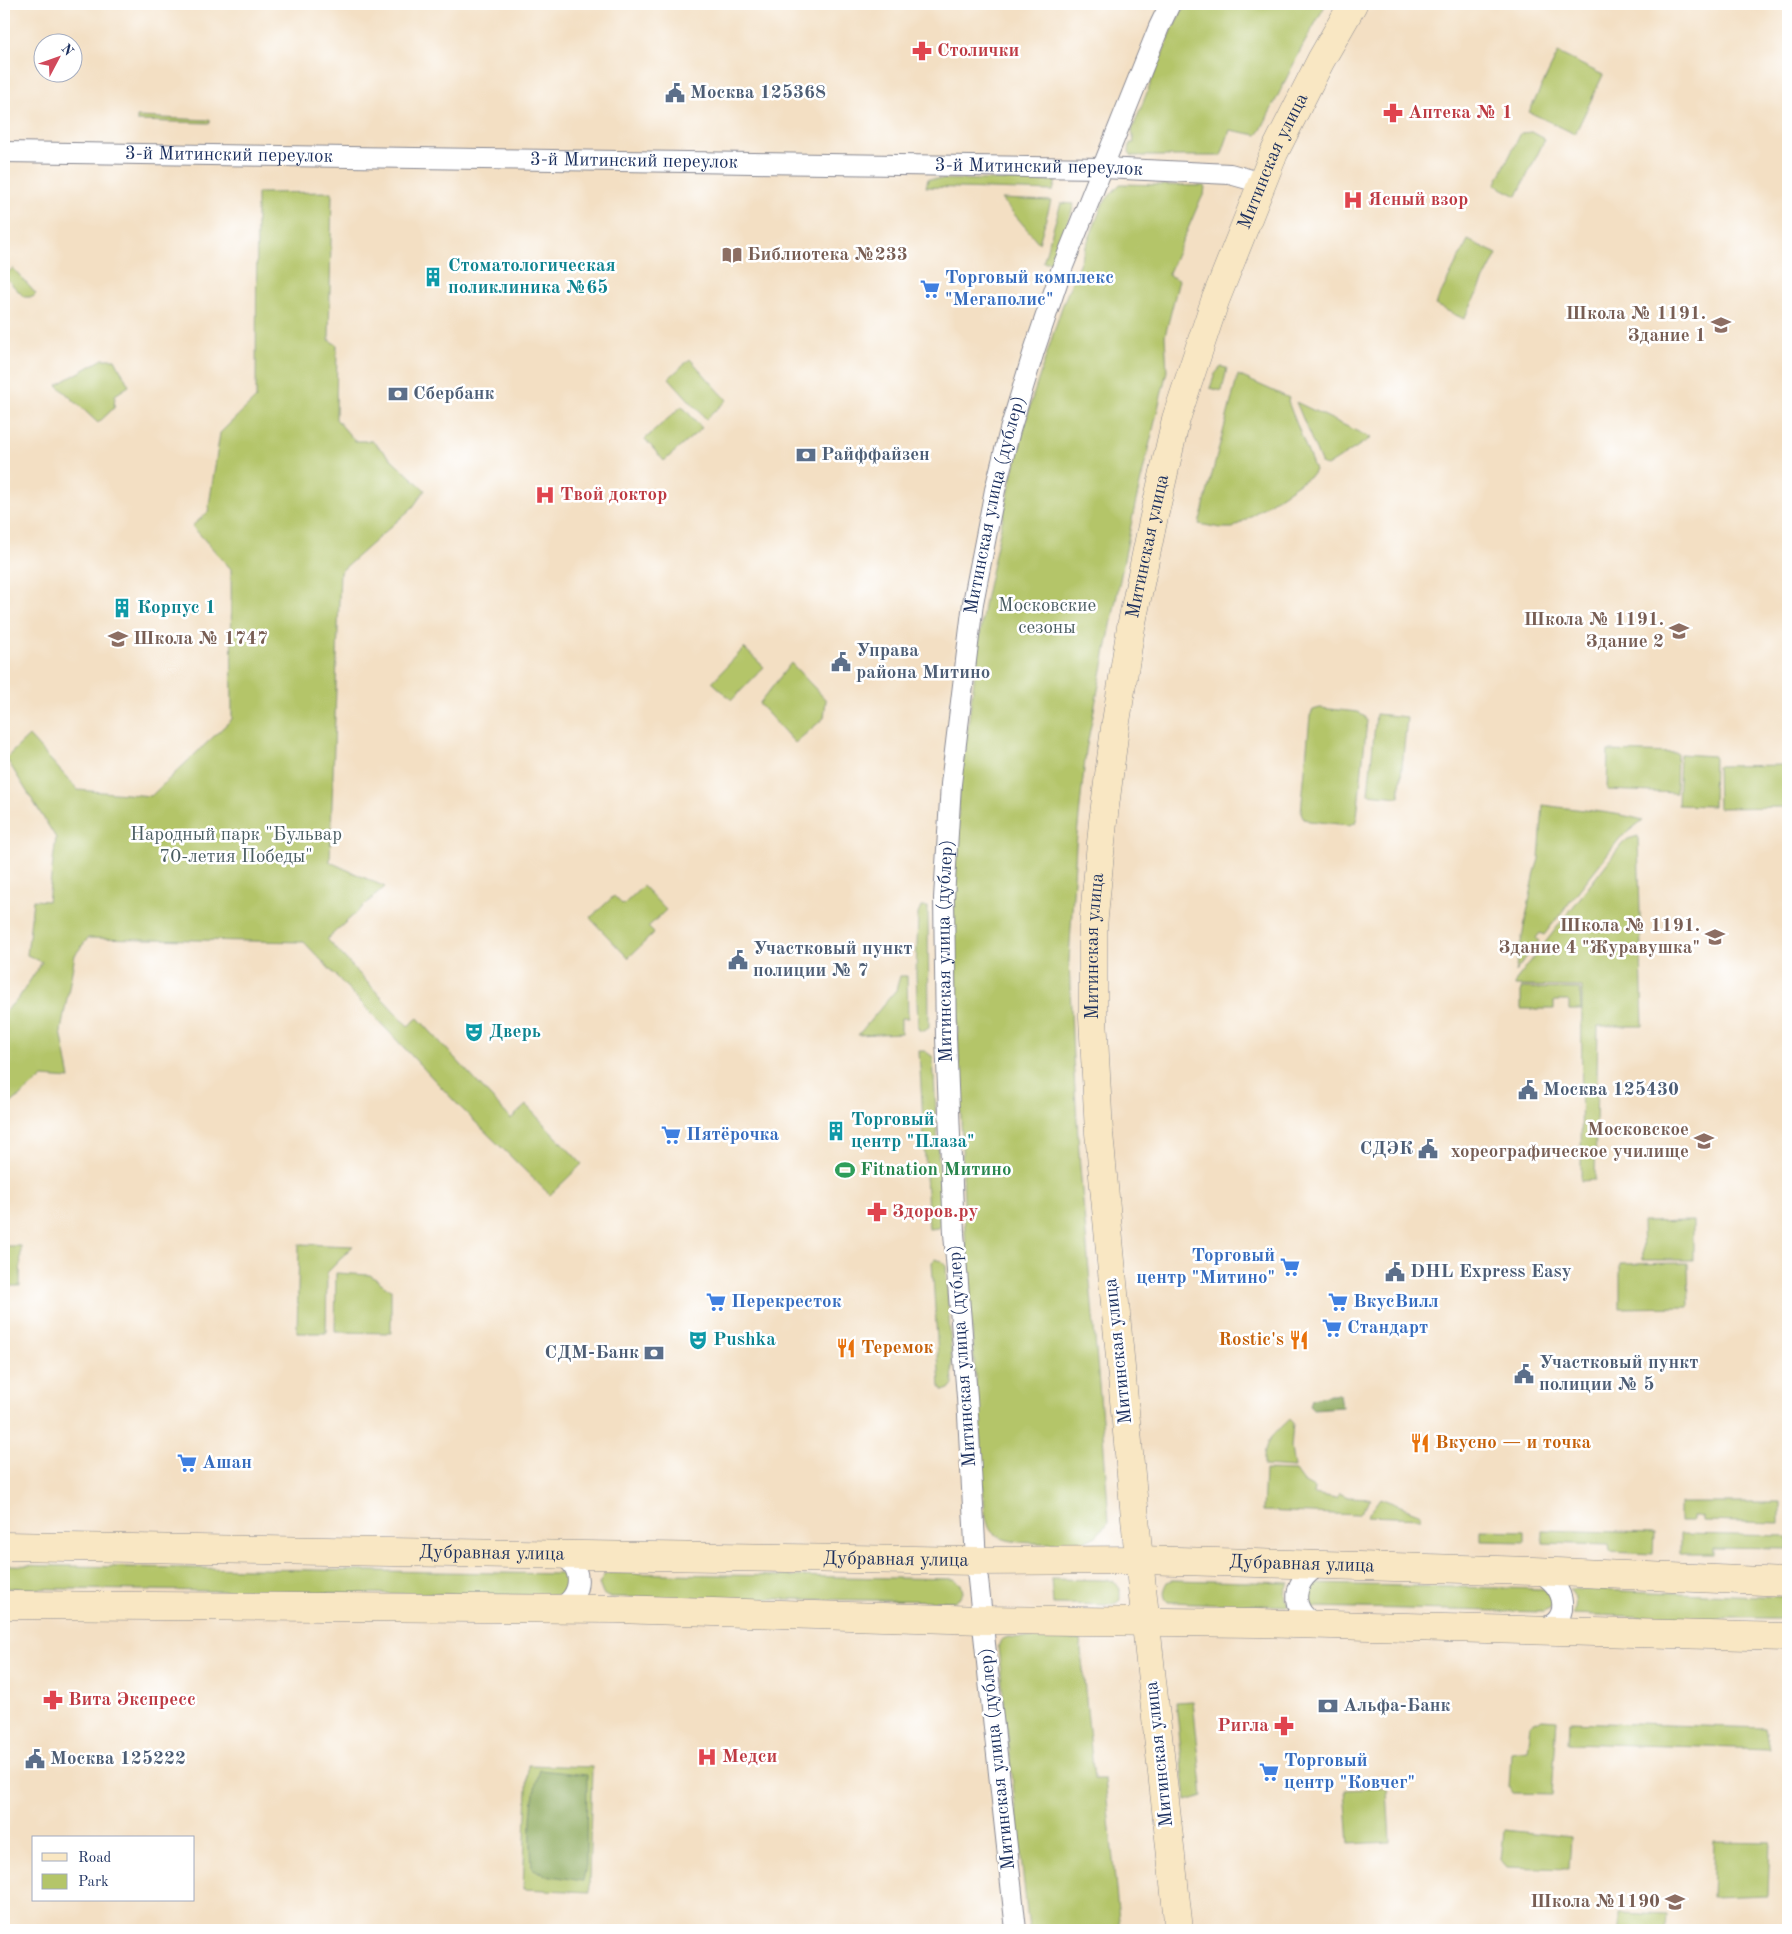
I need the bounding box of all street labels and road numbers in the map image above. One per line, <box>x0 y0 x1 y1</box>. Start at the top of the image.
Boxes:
street label: Митинская улица <box>1235 90 1312 232</box>
street label: 3-й Митинский переулок <box>125 144 334 166</box>
street label: 3-й Митинский переулок <box>530 150 739 172</box>
street label: 3-й Митинский переулок <box>935 156 1144 179</box>
street label: Митинская улица (дублер) <box>962 393 1029 615</box>
street label: Митинская улица <box>1124 472 1173 620</box>
street label: Митинская улица (дублер) <box>934 839 957 1063</box>
street label: Митинская улица <box>1084 871 1108 1020</box>
street label: Митинская улица (дублер) <box>945 1244 980 1468</box>
street label: Митинская улица <box>1102 1276 1136 1425</box>
street label: Дубравная улица <box>419 1543 565 1564</box>
street label: Дубравная улица <box>823 1549 969 1570</box>
street label: Дубравная улица <box>1229 1553 1375 1576</box>
street label: Митинская улица (дублер) <box>976 1647 1019 1871</box>
street label: Митинская улица <box>1143 1679 1177 1828</box>

